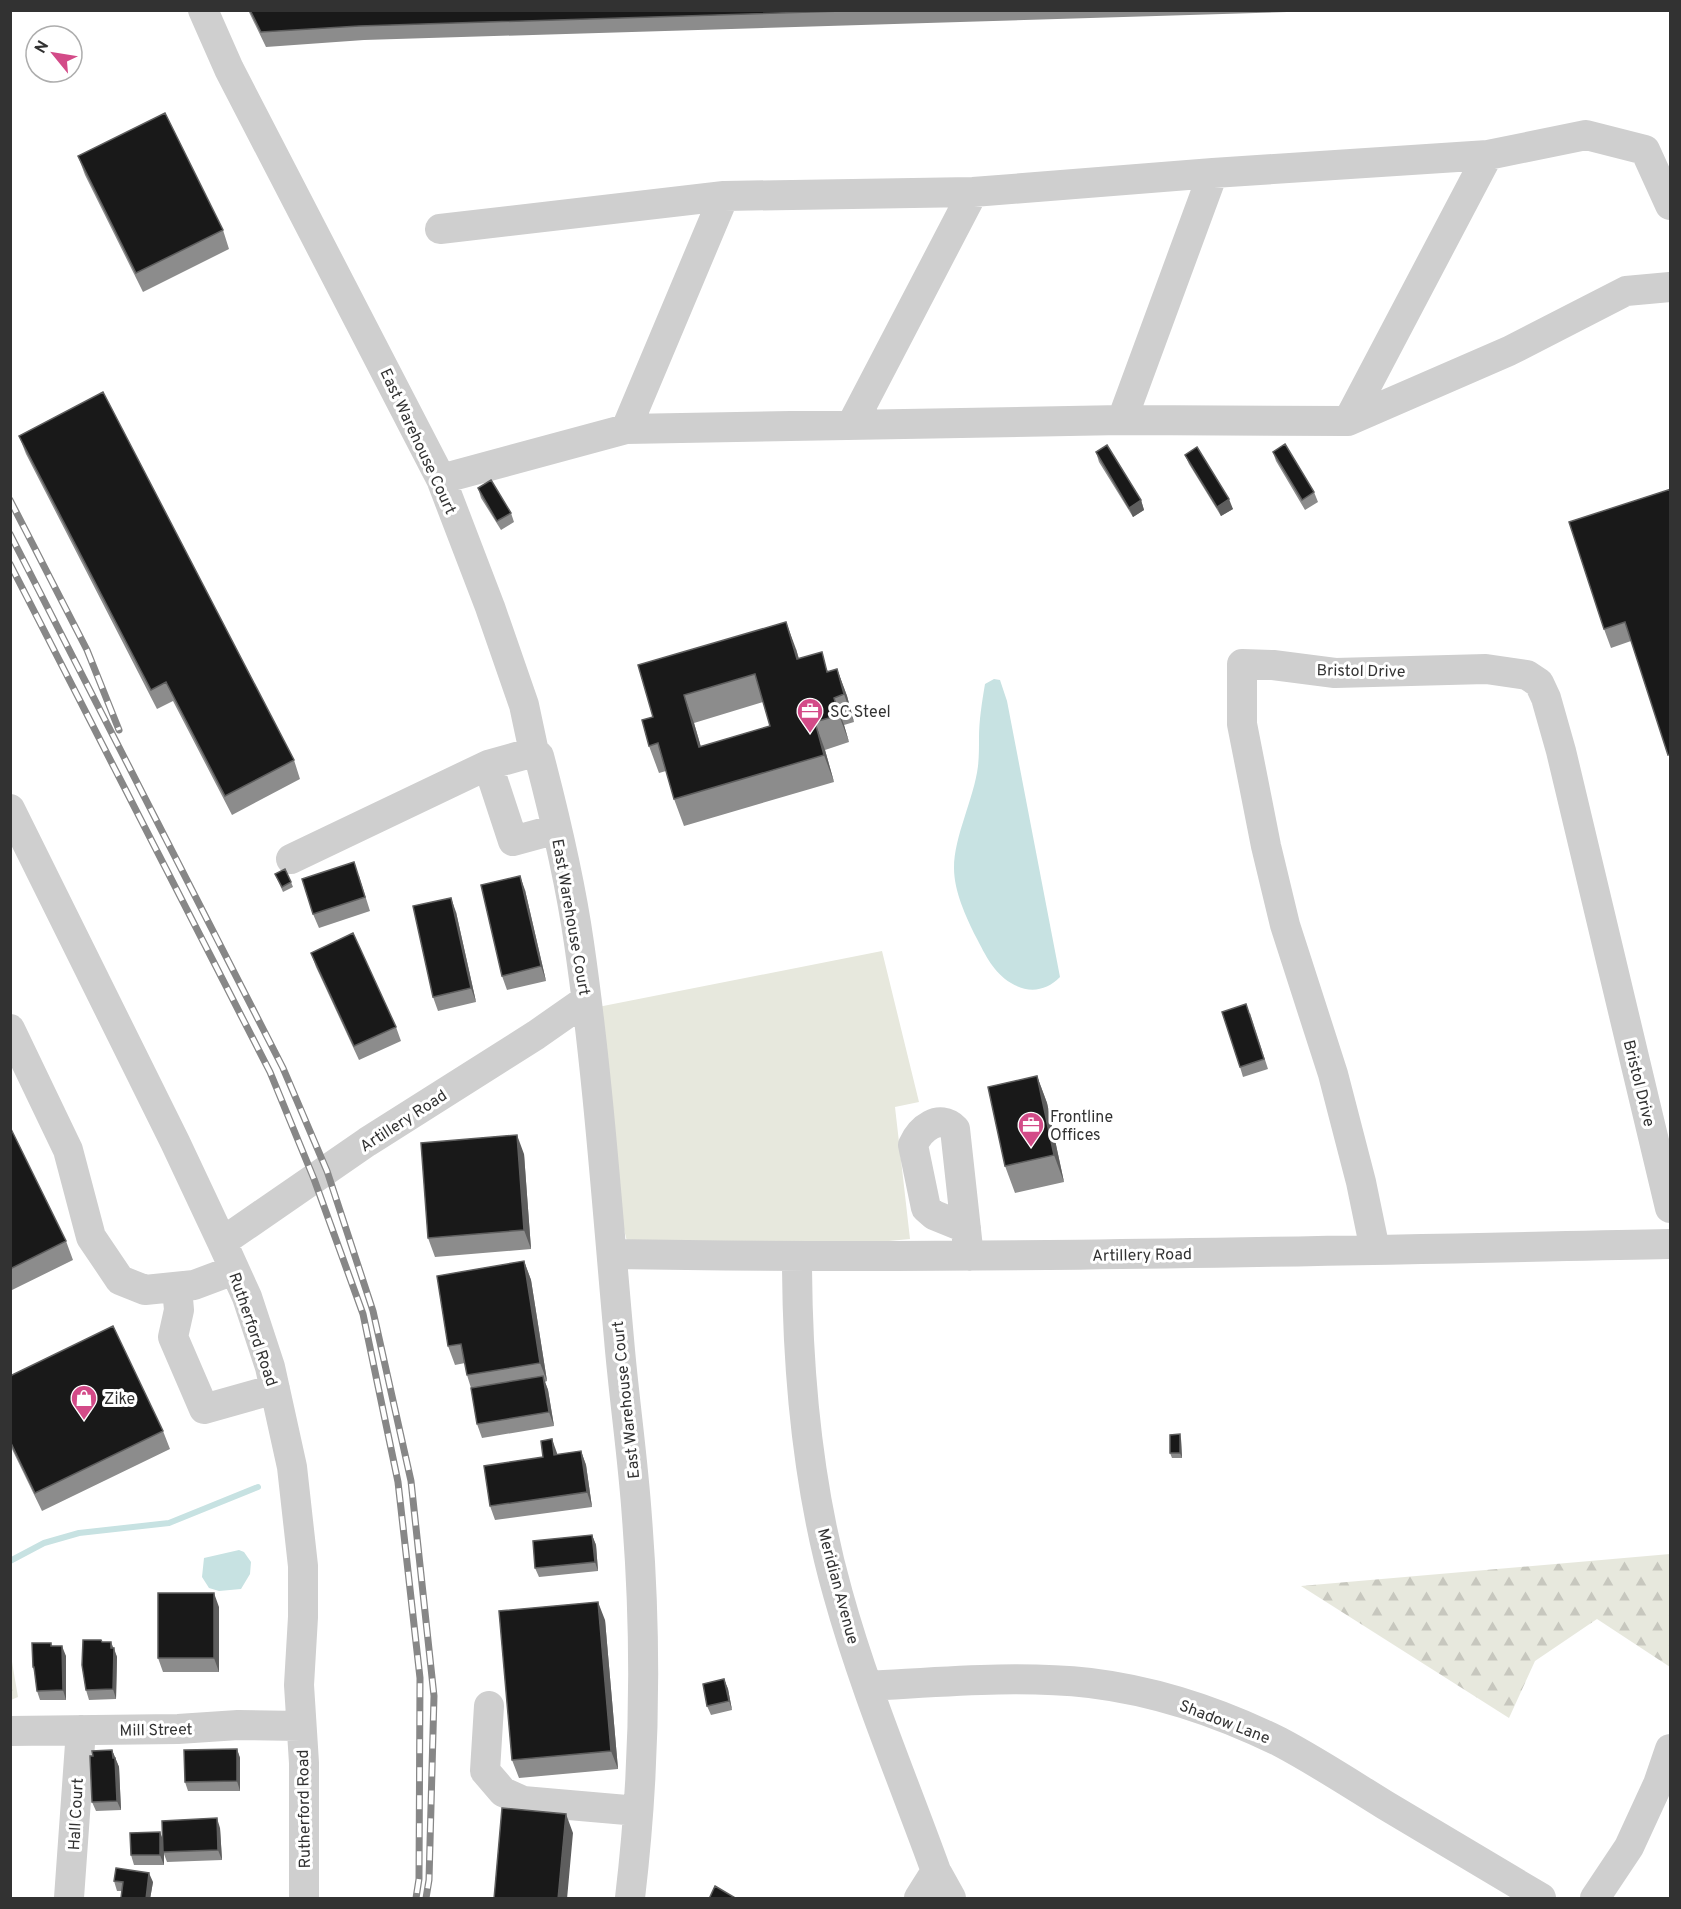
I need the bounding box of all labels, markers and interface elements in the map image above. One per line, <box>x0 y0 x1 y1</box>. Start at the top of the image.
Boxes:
north arrow <box>24 24 84 84</box>
text: N <box>31 38 54 57</box>
street label: East Warehouse Court <box>375 366 460 518</box>
street label: Bristol Drive <box>1316 661 1406 683</box>
office icon: SC Steel <box>795 696 825 734</box>
place label: SC Steel <box>830 703 891 723</box>
street label: East Warehouse Court <box>546 837 594 997</box>
street label: Bristol Drive <box>1618 1038 1658 1129</box>
street label: Artillery Road <box>357 1086 451 1157</box>
place label: Frontline Offices <box>1050 1108 1113 1146</box>
office icon: Frontline Offices <box>1016 1110 1046 1148</box>
street label: Artillery Road <box>1092 1245 1192 1267</box>
street label: Rutherford Road <box>223 1270 281 1389</box>
street label: East Warehouse Court <box>609 1320 645 1480</box>
shop icon: Zike <box>69 1383 99 1421</box>
place label: Zike <box>104 1390 135 1410</box>
street label: Meridian Avenue <box>812 1526 862 1647</box>
street label: Shadow Lane <box>1176 1696 1273 1749</box>
street label: Mill Street <box>119 1720 193 1742</box>
street label: Rutherford Road <box>294 1749 316 1869</box>
street label: Hall Court <box>65 1777 89 1851</box>

